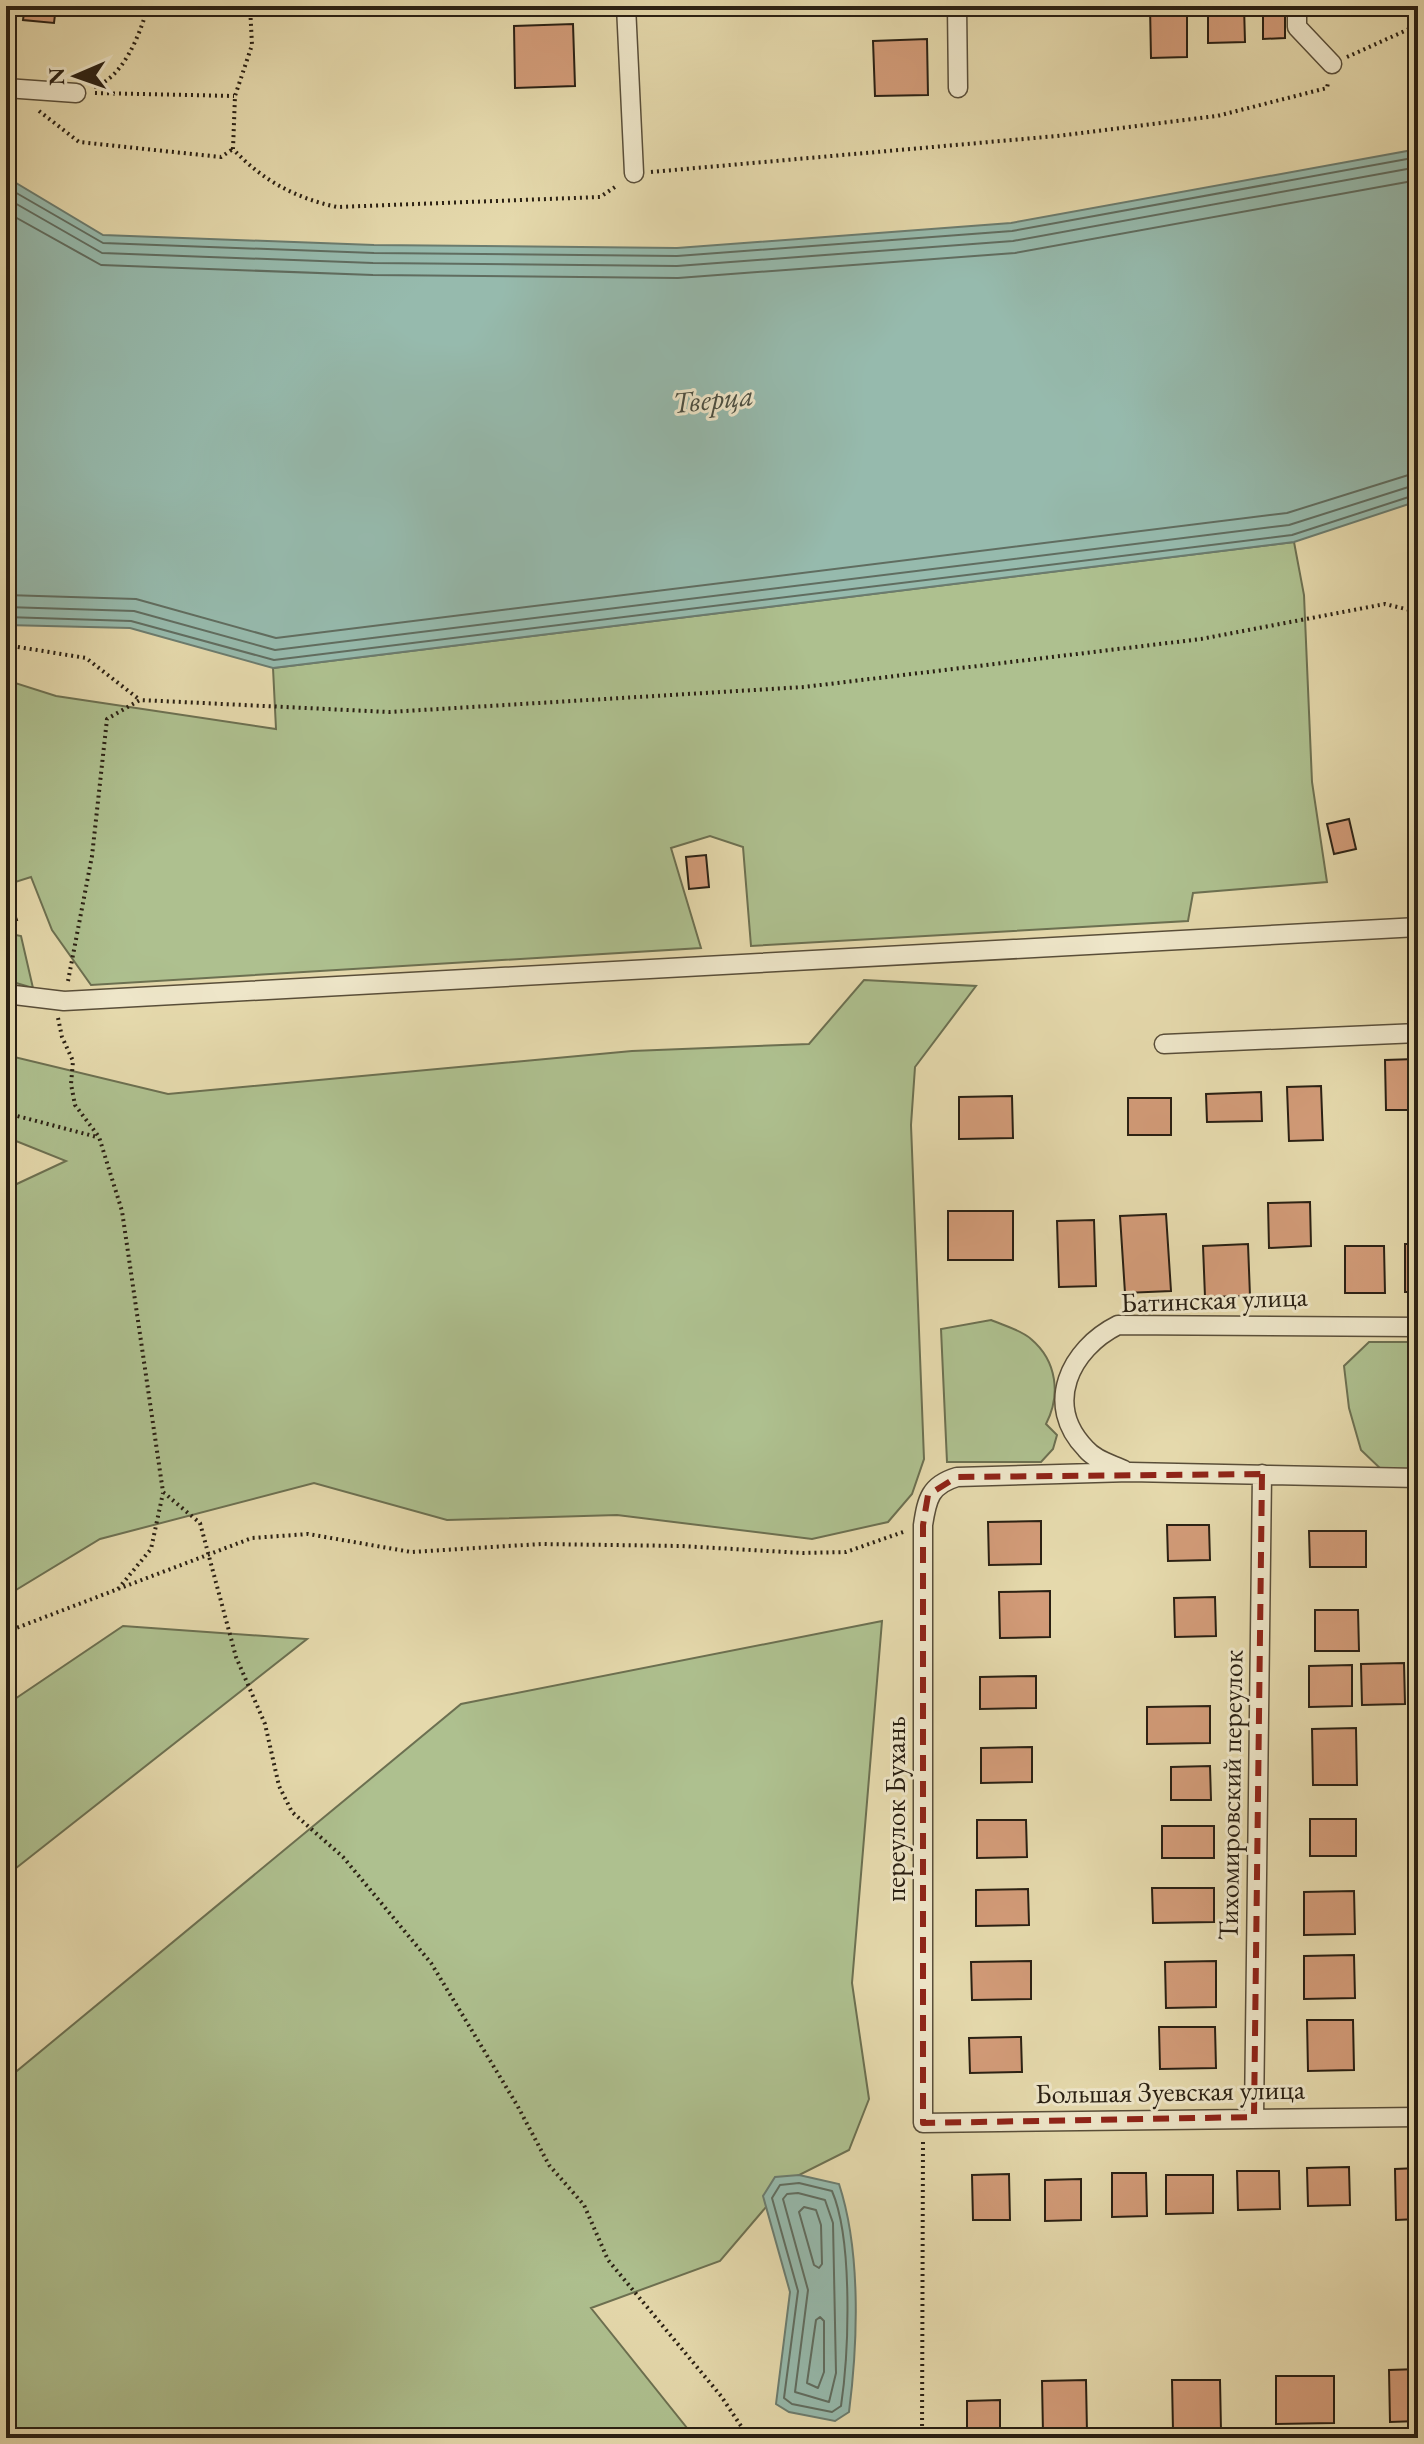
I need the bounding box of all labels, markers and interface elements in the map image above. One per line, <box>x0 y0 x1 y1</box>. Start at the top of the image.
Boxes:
north arrow <box>36 36 116 116</box>
text: N <box>42 67 71 86</box>
water label: Тверца <box>670 375 755 422</box>
street label: Батинская улица <box>1120 1278 1309 1320</box>
street label: Тихомировский переулок <box>1209 1649 1251 1941</box>
street label: переулок Бухань <box>877 1716 913 1902</box>
street label: Большая Зуевская улица <box>1035 2071 1306 2111</box>

